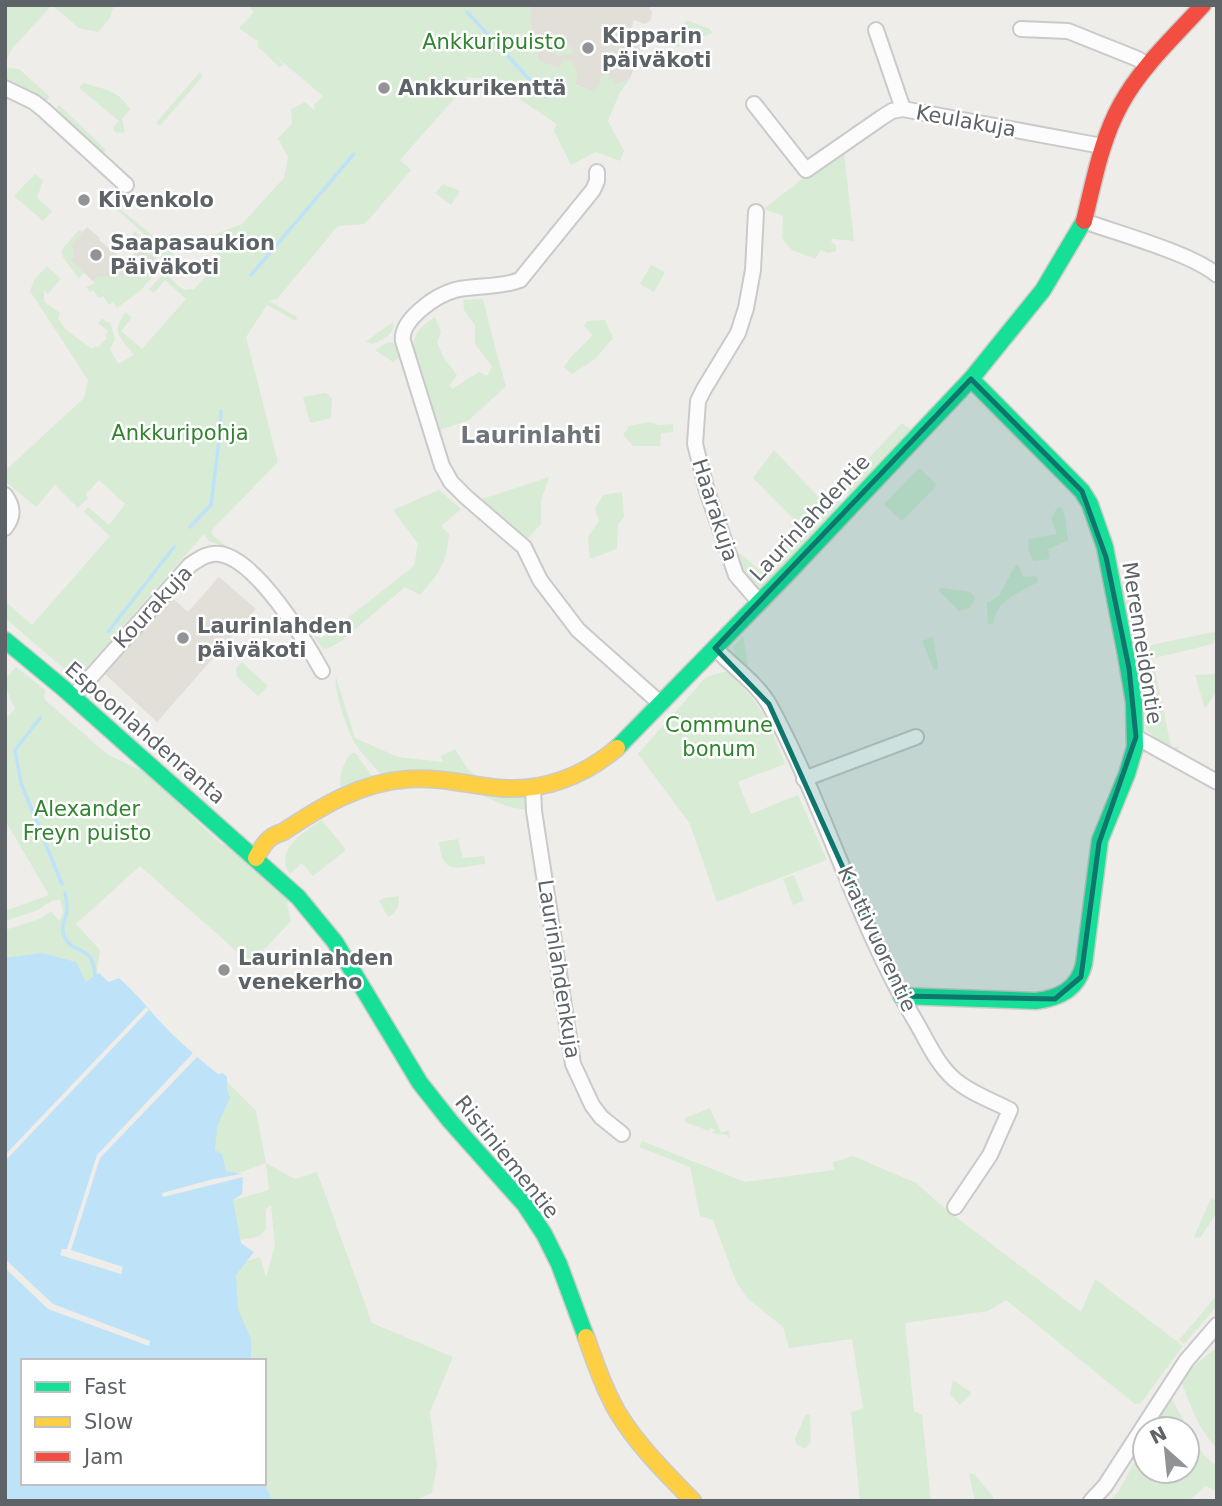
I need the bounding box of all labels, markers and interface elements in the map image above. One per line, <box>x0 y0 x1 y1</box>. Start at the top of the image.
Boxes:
place label: Kipparin päiväkoti <box>602 24 711 72</box>
park label: Ankkuripuisto <box>422 30 566 54</box>
marker: Kipparin päiväkoti <box>580 40 596 56</box>
place label: Ankkurikenttä <box>398 76 566 100</box>
marker: Ankkurikenttä <box>376 80 392 96</box>
street label: Keulakuja <box>914 100 1018 142</box>
place label: Kivenkolo <box>98 188 214 212</box>
marker: Kivenkolo <box>76 192 92 208</box>
place label: Saapasaukion Päiväkoti <box>110 231 275 279</box>
marker: Saapasaukion Päiväkoti <box>88 247 104 263</box>
park label: Ankkuripohja <box>111 421 249 445</box>
district label: Laurinlahti <box>461 422 601 448</box>
street label: Laurinlahdentie <box>745 450 875 586</box>
street label: Haarakuja <box>687 456 743 564</box>
street label: Merenneidontie <box>1117 560 1167 726</box>
street label: Kourakuja <box>109 561 197 653</box>
place label: Laurinlahden päiväkoti <box>197 614 353 662</box>
marker: Laurinlahden päiväkoti <box>175 630 191 646</box>
street label: Espoonlahdenranta <box>60 657 230 809</box>
park label: Commune bonum <box>665 713 773 761</box>
park label: Alexander Freyn puisto <box>23 797 151 845</box>
street label: Krattivuorentie <box>833 863 921 1015</box>
street label: Laurinlahdenkuja <box>533 878 585 1060</box>
place label: Laurinlahden venekerho <box>238 946 394 994</box>
marker: Laurinlahden venekerho <box>216 962 232 978</box>
street label: Ristiniementie <box>450 1091 564 1223</box>
legend <box>21 1359 266 1485</box>
text: Fast <box>84 1375 126 1399</box>
text: Slow <box>84 1410 133 1434</box>
north arrow <box>1131 1415 1201 1485</box>
text: N <box>1146 1421 1170 1448</box>
text: Jam <box>82 1445 124 1469</box>

